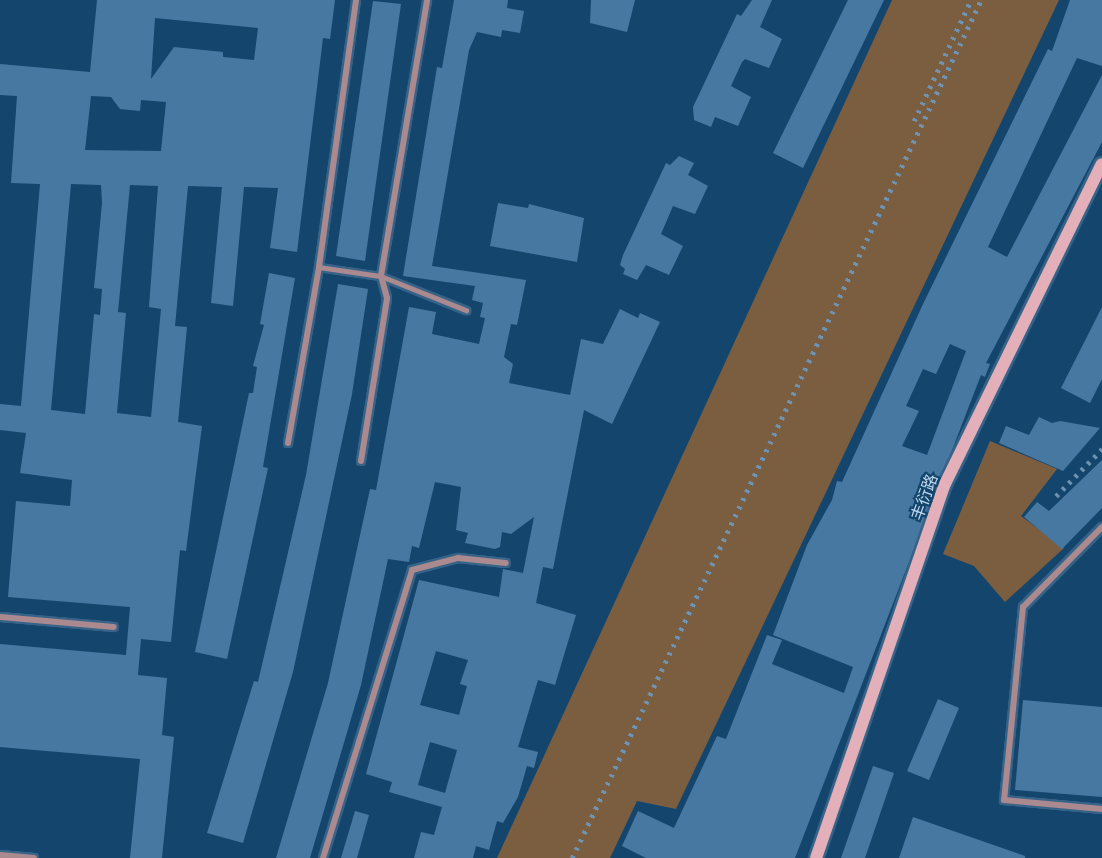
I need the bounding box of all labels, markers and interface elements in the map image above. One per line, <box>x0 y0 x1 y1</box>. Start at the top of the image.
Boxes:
street label: 丰衍路 <box>907 471 941 523</box>

